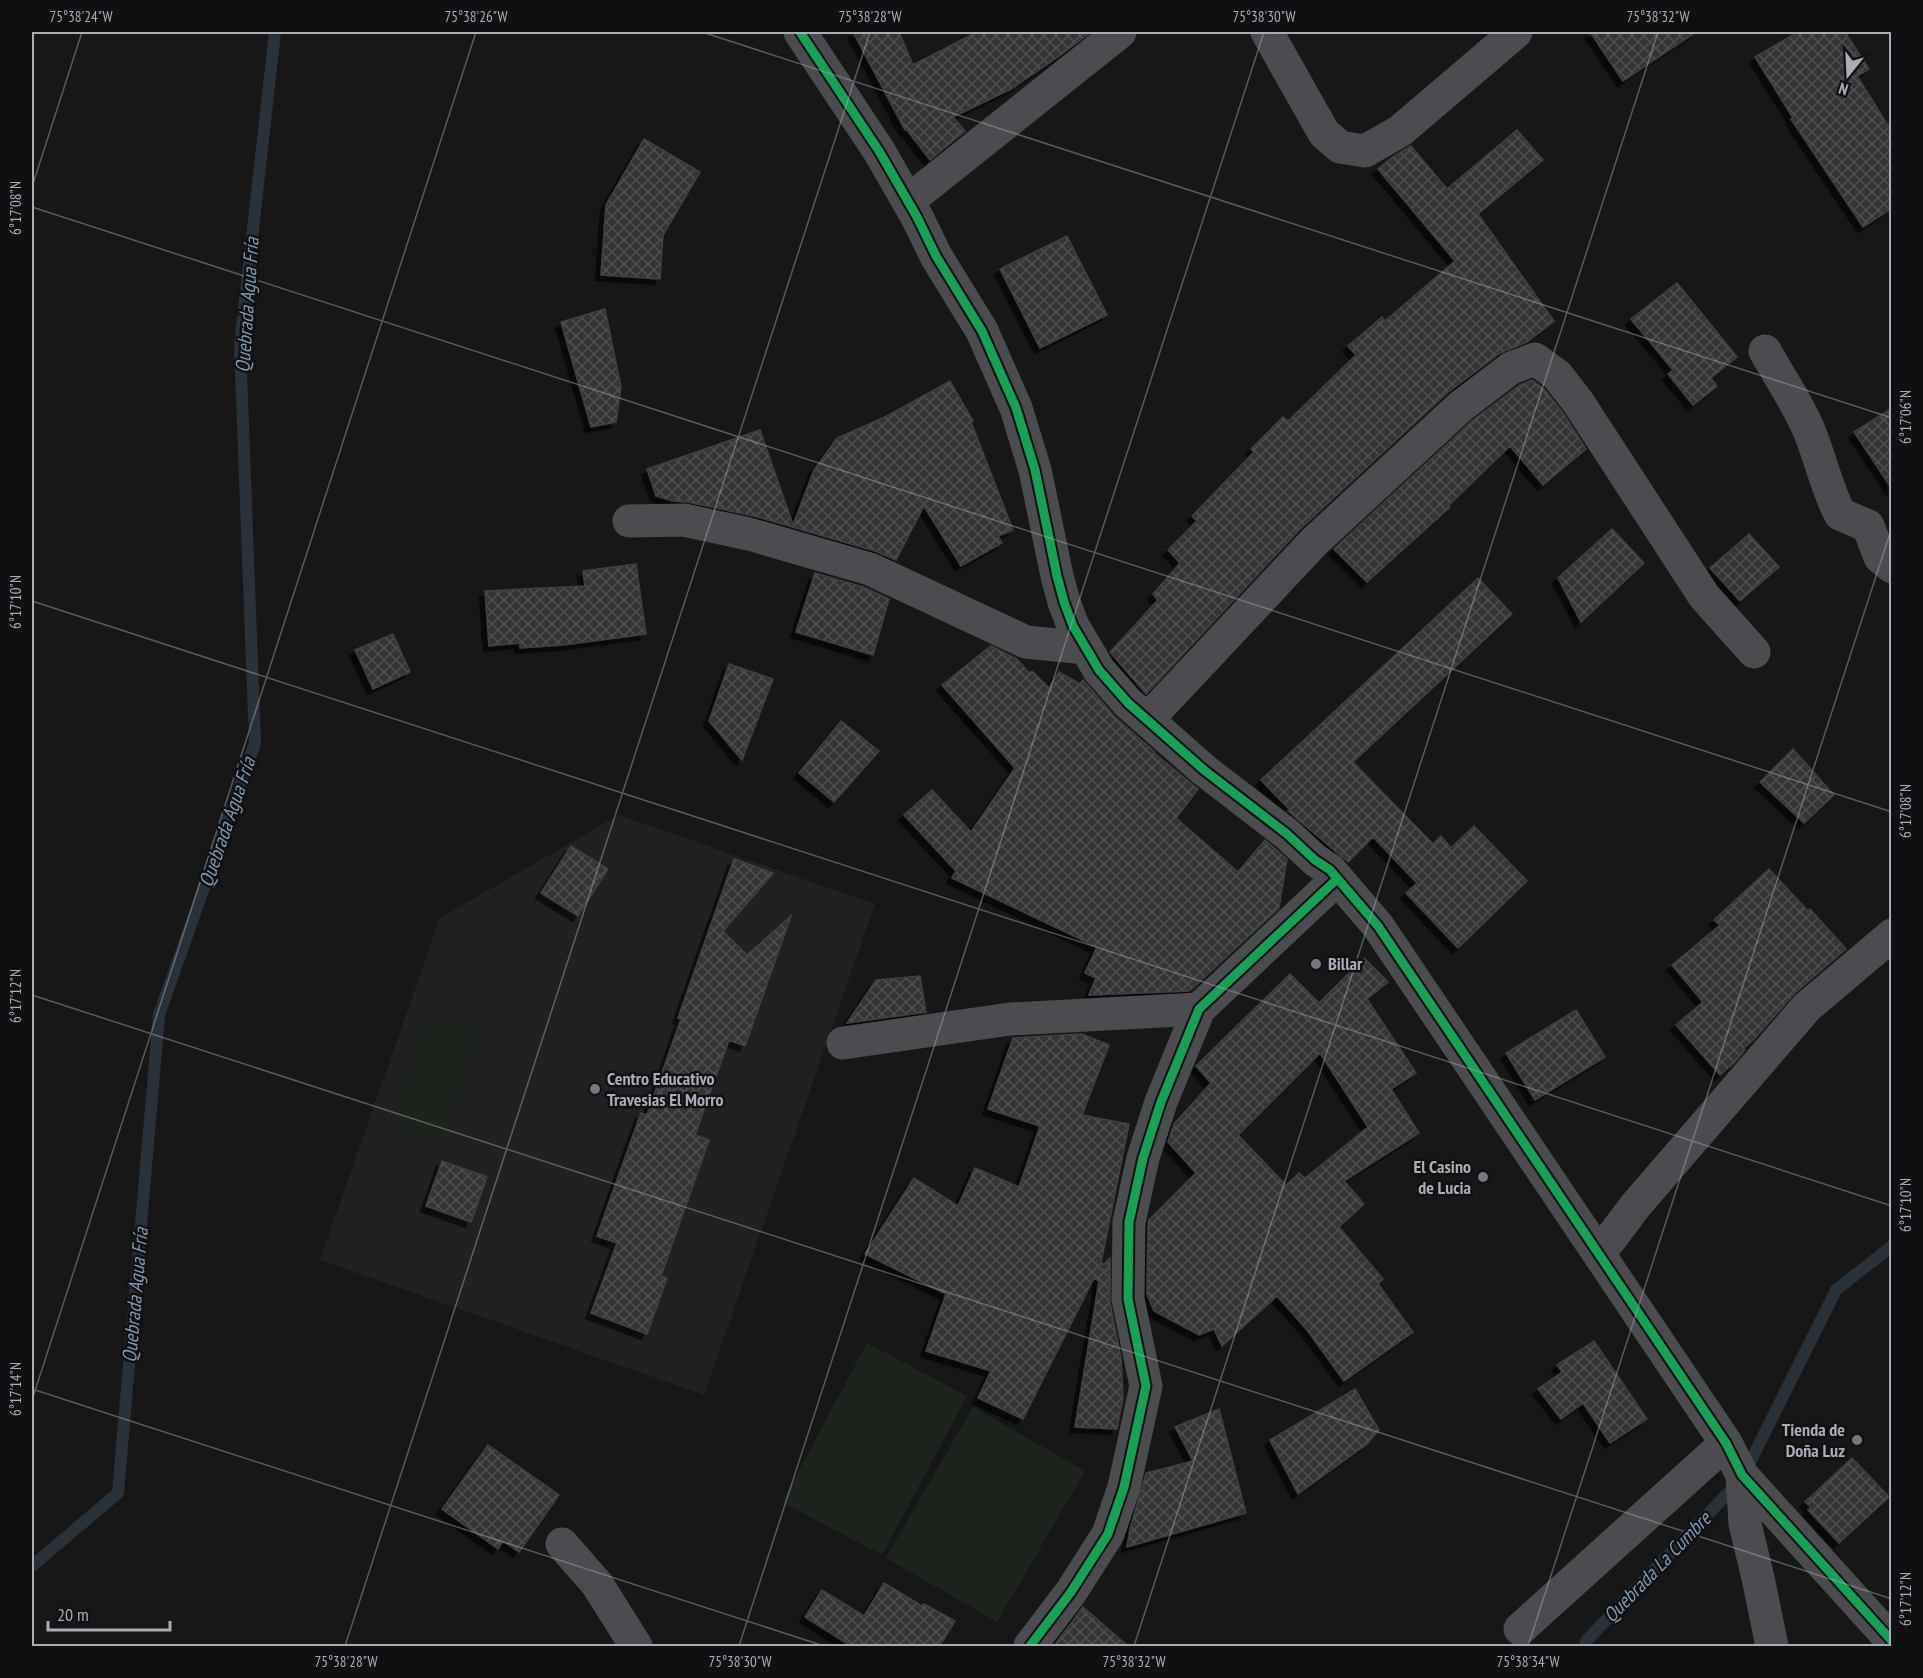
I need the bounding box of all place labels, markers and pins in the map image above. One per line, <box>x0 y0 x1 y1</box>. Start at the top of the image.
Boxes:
place label: Billar <box>1328 952 1363 975</box>
marker: Billar <box>1309 957 1323 971</box>
place label: Centro Educativo Travesias El Morro <box>607 1067 724 1111</box>
marker: Centro Educativo Travesias El Morro <box>588 1082 602 1096</box>
place label: El Casino de Lucia <box>1413 1155 1471 1199</box>
marker: El Casino de Lucia <box>1476 1170 1490 1184</box>
place label: Tienda de Doña Luz <box>1782 1418 1845 1462</box>
marker: Tienda de Doña Luz <box>1850 1433 1864 1447</box>

